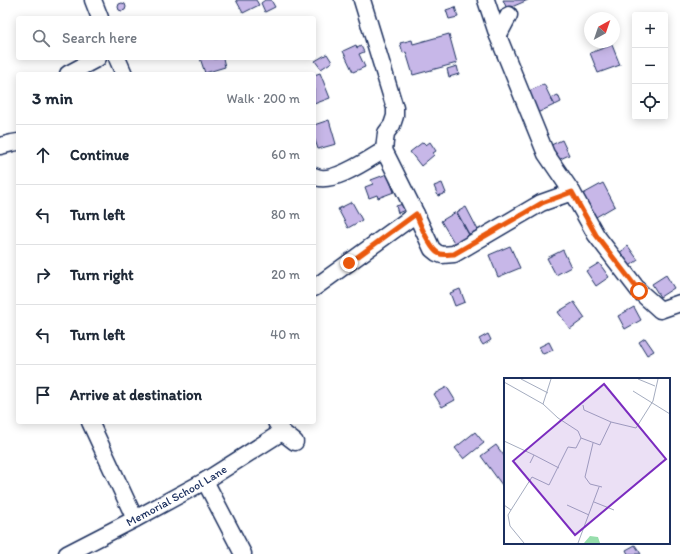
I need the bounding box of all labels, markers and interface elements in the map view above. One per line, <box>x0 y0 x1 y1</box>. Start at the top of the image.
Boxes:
north arrow <box>584 12 620 48</box>
map controls <box>632 12 668 120</box>
button: + <box>632 12 668 48</box>
search box <box>16 16 316 60</box>
icon: search <box>30 27 52 49</box>
text: Search here <box>62 29 137 47</box>
button: − <box>632 48 668 84</box>
button: locate <box>632 84 668 120</box>
text: 3 min <box>32 88 73 108</box>
text: Walk · 200 m <box>227 91 300 106</box>
icon: ahead <box>32 144 54 166</box>
text: Continue <box>70 146 129 164</box>
text: 60 m <box>271 147 300 162</box>
icon: left <box>32 204 54 226</box>
text: Turn left <box>70 206 125 224</box>
text: 80 m <box>271 207 300 222</box>
route end <box>340 254 358 272</box>
icon: right <box>32 264 54 286</box>
text: Turn right <box>70 266 134 284</box>
text: 20 m <box>271 267 300 282</box>
route start <box>630 282 648 300</box>
icon: left <box>32 324 54 346</box>
text: Turn left <box>70 326 125 344</box>
text: 40 m <box>270 327 300 342</box>
inset map <box>504 378 670 544</box>
icon: arrive <box>32 384 54 406</box>
text: Arrive at destination <box>70 386 202 404</box>
street label: Memorial School Lane <box>124 462 230 529</box>

